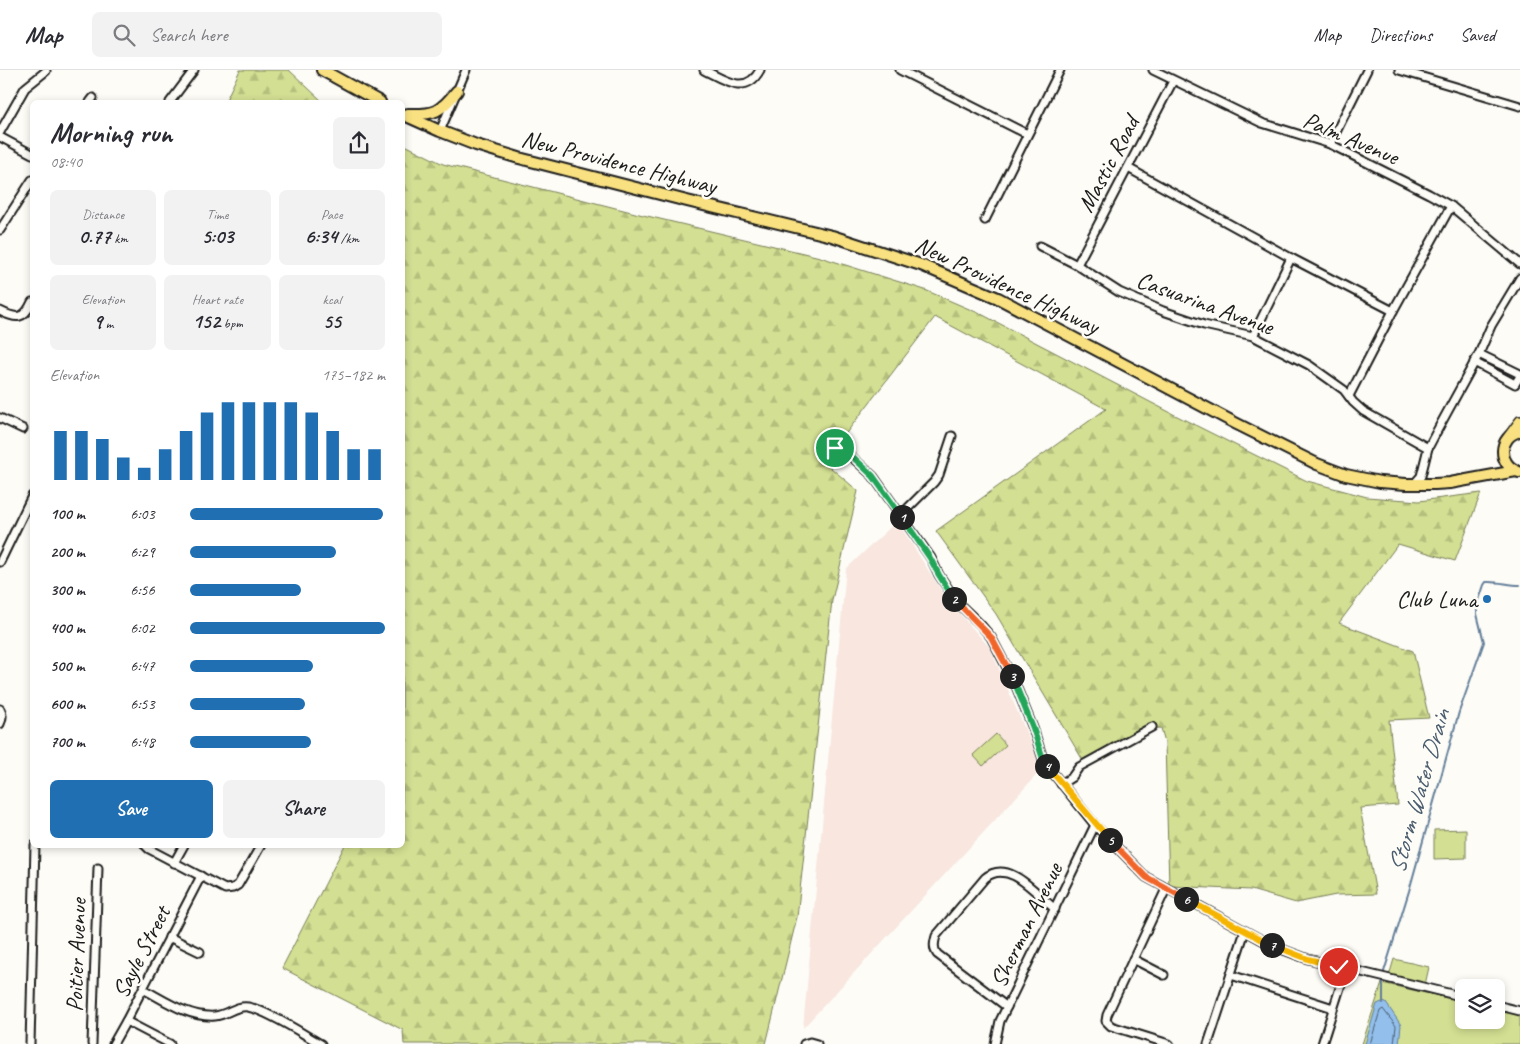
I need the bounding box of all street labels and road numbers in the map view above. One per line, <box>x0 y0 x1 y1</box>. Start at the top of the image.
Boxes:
street label: Palm Avenue <box>1299 105 1405 172</box>
street label: Mastic Road <box>1070 108 1147 217</box>
street label: New Providence Highway <box>519 123 721 201</box>
street label: New Providence Highway <box>910 229 1105 342</box>
street label: Casuarina Avenue <box>1133 264 1279 342</box>
street label: Sherman Avenue <box>983 856 1070 992</box>
street label: Poitier Avenue <box>59 896 93 1012</box>
street label: Sayle Street <box>105 899 178 1003</box>

